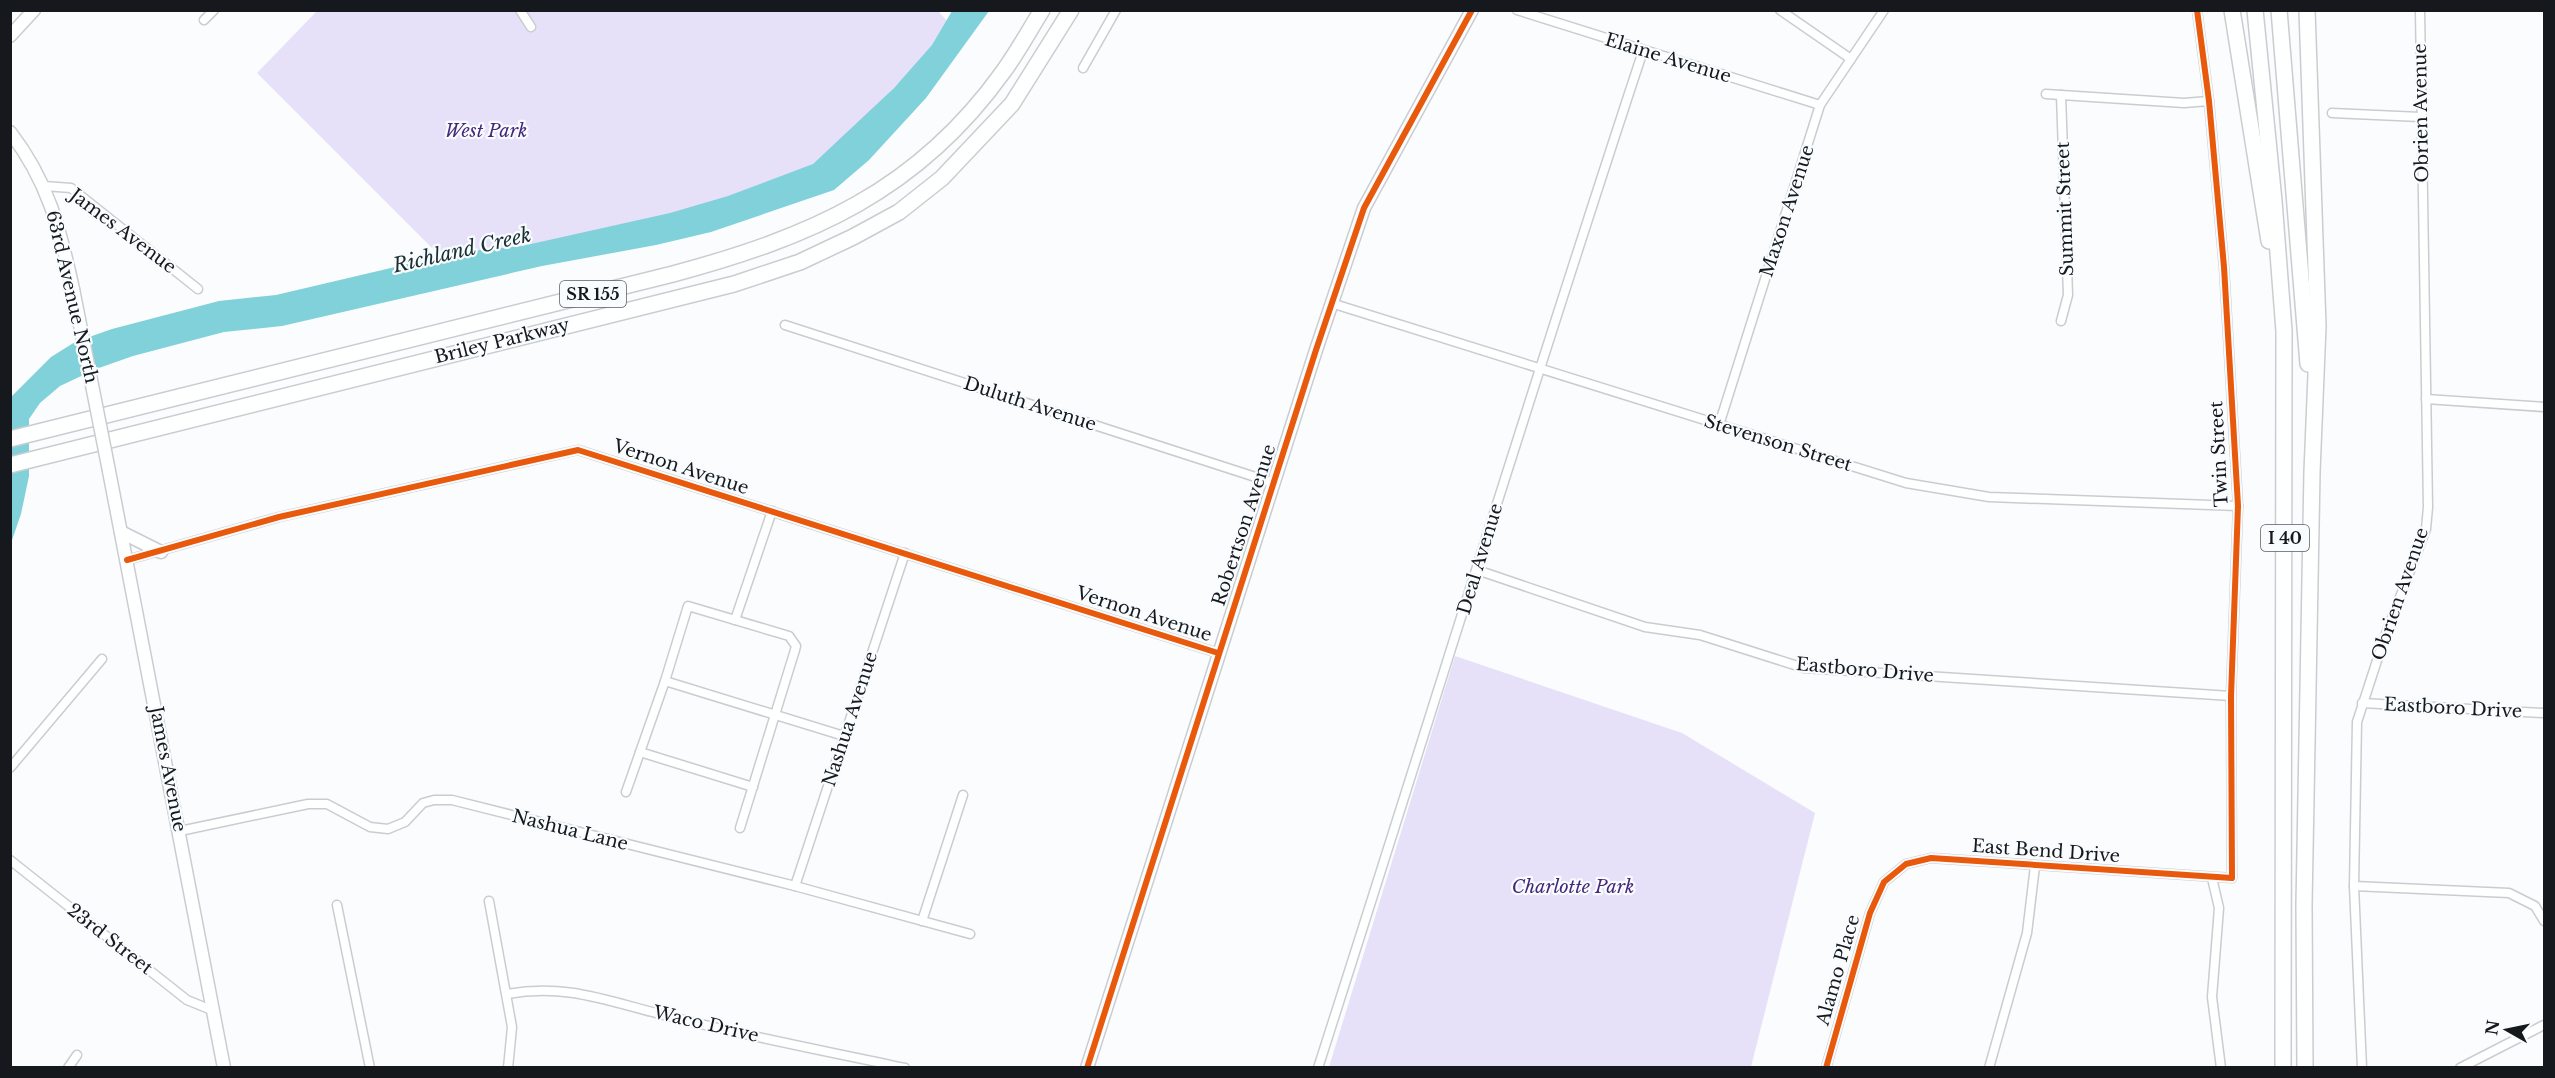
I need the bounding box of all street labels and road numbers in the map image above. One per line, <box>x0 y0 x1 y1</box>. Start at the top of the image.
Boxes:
street label: Elaine Avenue <box>1602 28 1734 88</box>
street label: Obrien Avenue <box>2409 43 2433 183</box>
street label: Summit Street <box>2052 141 2078 277</box>
street label: Maxon Avenue <box>1755 142 1819 280</box>
street label: James Avenue <box>64 183 180 278</box>
street label: 63rd Avenue North <box>41 208 103 386</box>
road number: SR 155 <box>560 281 626 307</box>
street label: Briley Parkway <box>432 313 572 368</box>
street label: Duluth Avenue <box>961 372 1099 436</box>
street label: Twin Street <box>2205 400 2233 508</box>
street label: Stevenson Street <box>1701 410 1855 476</box>
street label: Vernon Avenue <box>610 434 751 499</box>
street label: Robertson Avenue <box>1207 441 1281 609</box>
street label: Deal Avenue <box>1453 501 1507 617</box>
road number: I 40 <box>2261 525 2309 551</box>
street label: Obrien Avenue <box>2367 525 2433 663</box>
street label: Vernon Avenue <box>1073 581 1214 646</box>
street label: Nashua Avenue <box>818 649 882 789</box>
street label: Eastboro Drive <box>1795 653 1935 687</box>
street label: Eastboro Drive <box>2383 693 2523 723</box>
street label: James Avenue <box>145 702 191 834</box>
street label: Nashua Lane <box>510 805 630 855</box>
street label: East Bend Drive <box>1971 835 2121 867</box>
street label: 23rd Street <box>63 899 157 979</box>
street label: Alamo Place <box>1811 912 1864 1029</box>
street label: Waco Drive <box>650 1001 761 1047</box>

